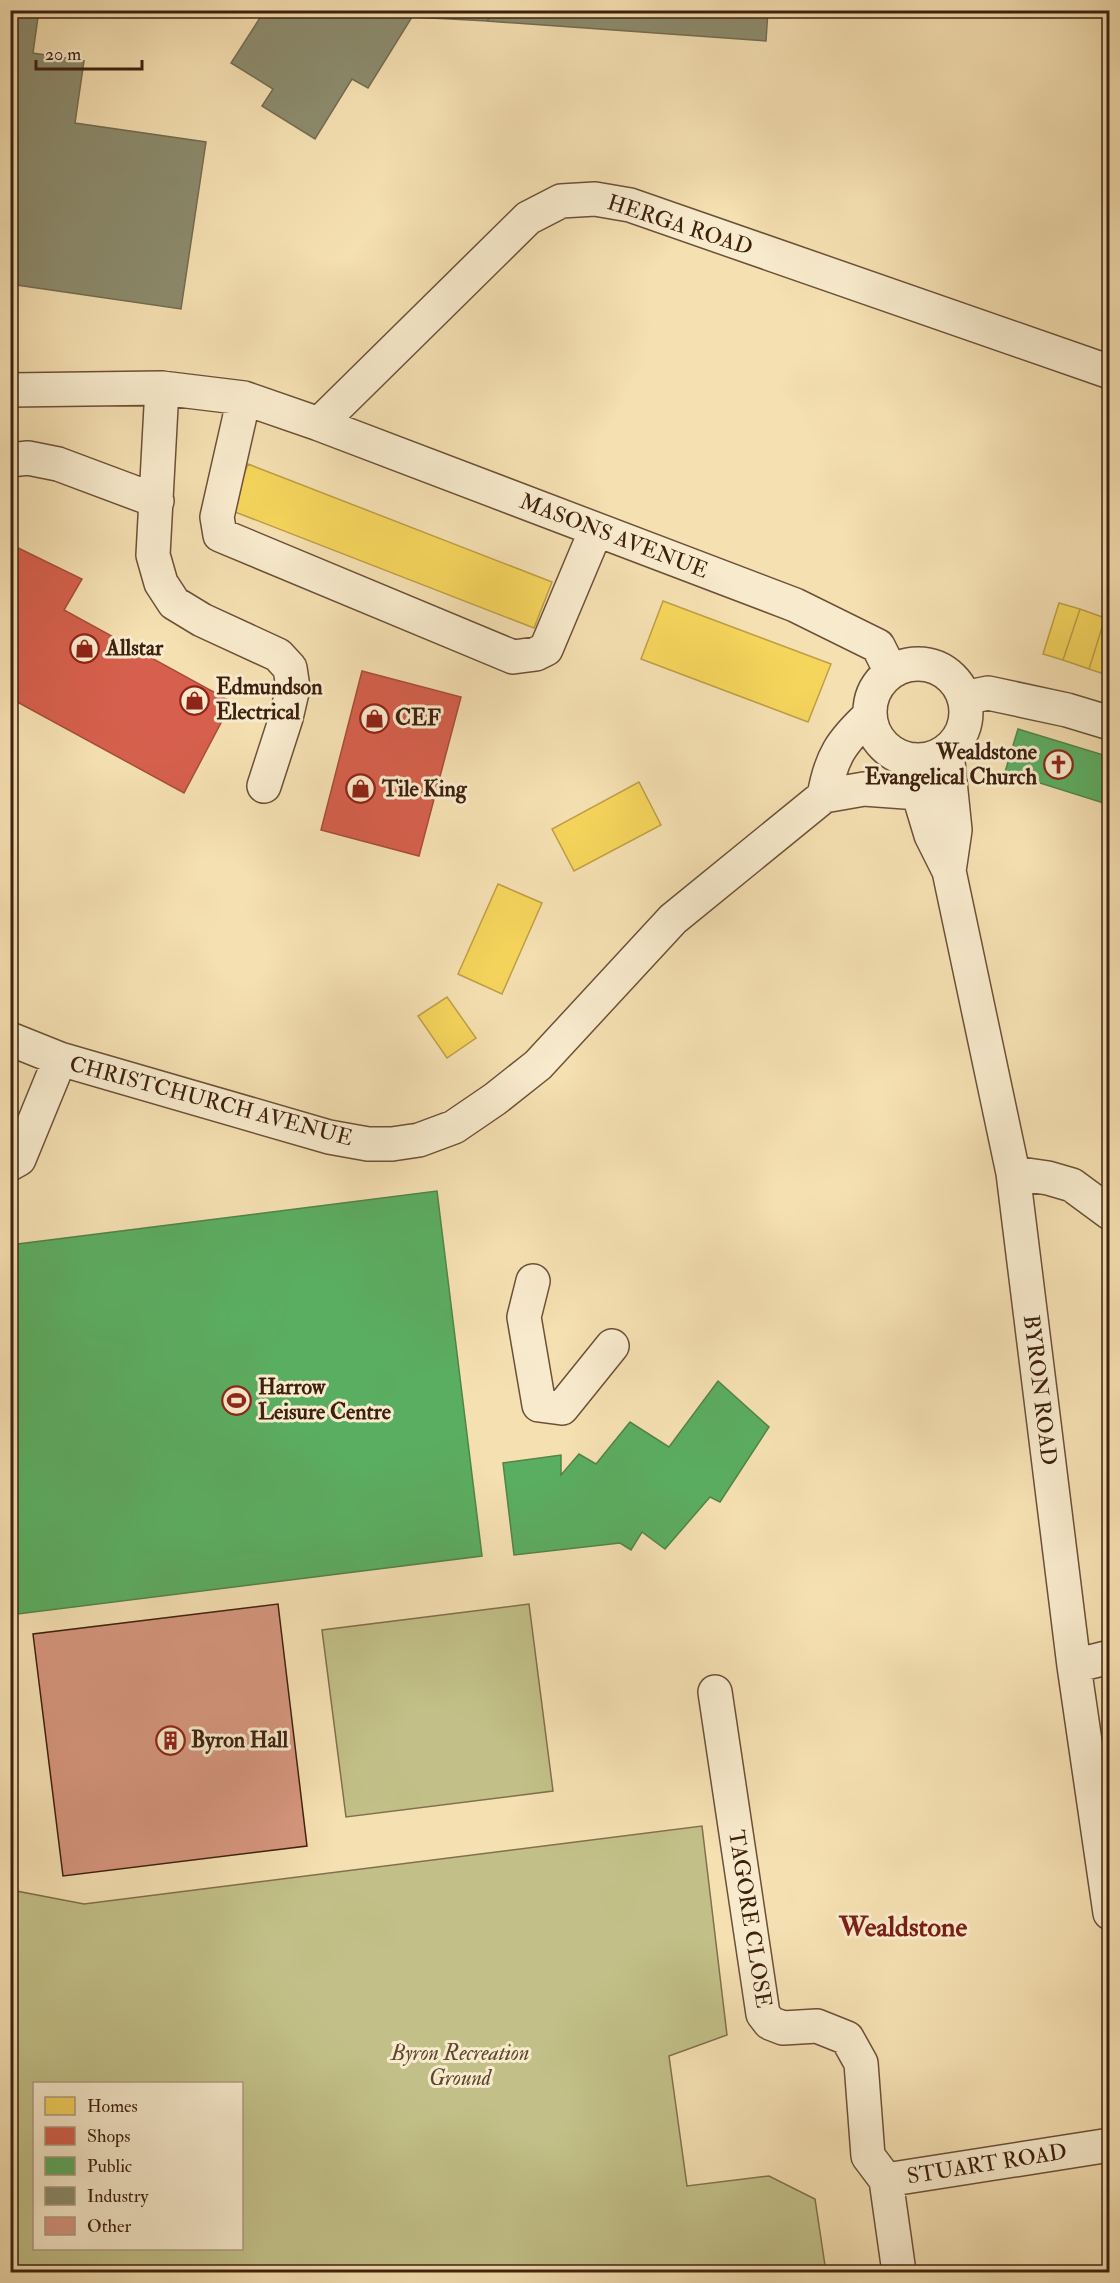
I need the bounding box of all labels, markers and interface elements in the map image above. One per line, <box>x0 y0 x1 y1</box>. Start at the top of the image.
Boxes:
scale bar <box>36 33 142 71</box>
text: 20 m <box>45 43 81 66</box>
street label: HERGA ROAD <box>604 188 756 262</box>
street label: MASONS AVENUE <box>516 487 712 585</box>
shop icon: Allstar <box>69 632 101 664</box>
place label: Allstar <box>105 634 164 662</box>
place label: Edmundson Electrical <box>216 673 323 726</box>
shop icon: Edmundson Electrical <box>179 684 211 716</box>
shop icon: CEF <box>358 702 390 734</box>
place label: CEF <box>395 704 441 732</box>
place label: Wealdstone Evangelical Church <box>865 738 1038 792</box>
church icon: Wealdstone Evangelical Church <box>1042 749 1074 781</box>
shop icon: Tile King <box>345 773 377 805</box>
place label: Tile King <box>381 775 468 804</box>
street label: CHRISTCHURCH AVENUE <box>66 1050 356 1152</box>
street label: BYRON ROAD <box>1017 1313 1063 1467</box>
place label: Harrow Leisure Centre <box>258 1373 392 1426</box>
sports icon: Harrow Leisure Centre <box>221 1384 253 1416</box>
building icon: Byron Hall <box>154 1724 186 1756</box>
place label: Byron Hall <box>191 1726 288 1755</box>
street label: TAGORE CLOSE <box>722 1828 778 2010</box>
district label: Wealdstone <box>838 1910 967 1945</box>
park label: Byron Recreation Ground <box>390 2039 529 2092</box>
legend <box>33 2082 243 2250</box>
text: Homes <box>87 2095 138 2118</box>
text: Shops <box>87 2125 130 2148</box>
street label: STUART ROAD <box>905 2138 1069 2190</box>
text: Public <box>87 2155 132 2178</box>
text: Industry <box>87 2185 149 2208</box>
text: Other <box>87 2215 131 2238</box>

